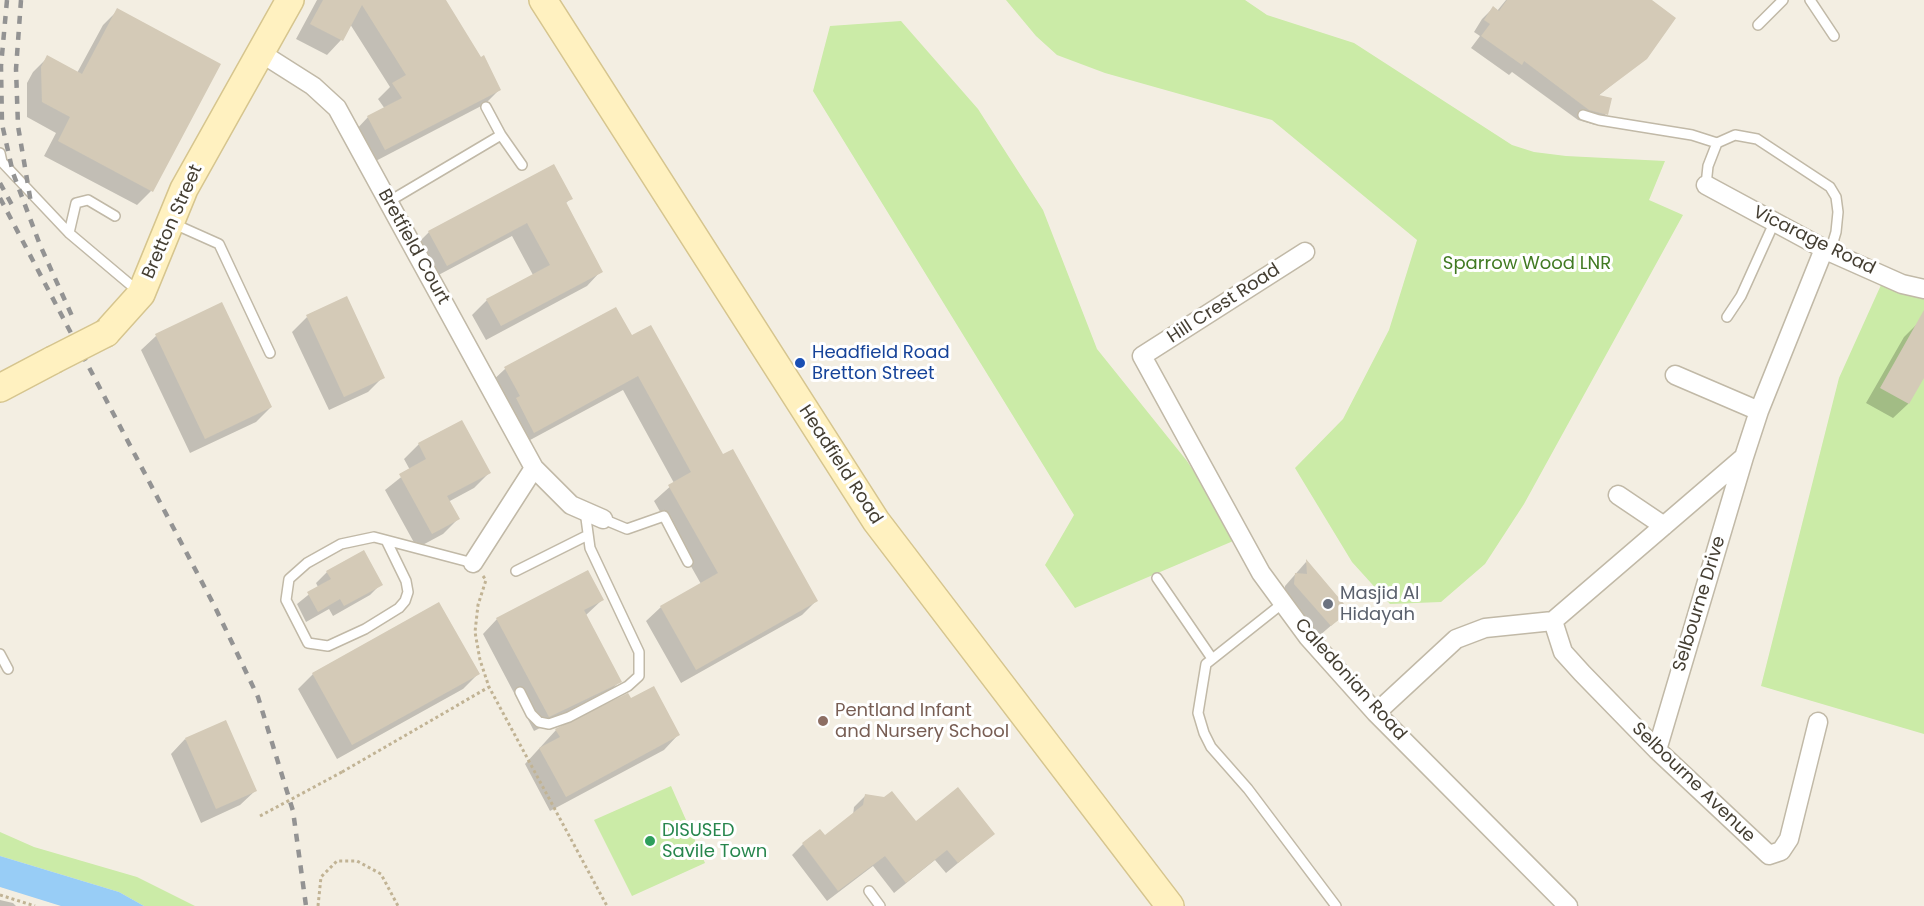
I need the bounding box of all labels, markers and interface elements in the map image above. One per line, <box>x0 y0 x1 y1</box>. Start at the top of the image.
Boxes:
street label: Bretton Street <box>138 162 208 282</box>
street label: Bretfield Court <box>372 186 454 308</box>
street label: Vicarage Road <box>1749 202 1879 280</box>
park label: Sparrow Wood LNR <box>1443 253 1611 275</box>
street label: Hill Crest Road <box>1164 260 1284 348</box>
place label: Headfield Road Bretton Street <box>812 342 950 385</box>
marker: Headfield Road Bretton Street <box>793 356 807 370</box>
street label: Headfield Road <box>793 401 887 529</box>
street label: Selbourne Drive <box>1669 534 1731 674</box>
place label: Masjid Al Hidayah <box>1340 583 1419 626</box>
marker: Masjid Al Hidayah <box>1321 597 1335 611</box>
street label: Caledonian Road <box>1290 615 1410 745</box>
place label: Pentland Infant and Nursery School <box>835 700 1009 742</box>
marker: Pentland Infant and Nursery School <box>816 714 830 728</box>
street label: Selbourne Avenue <box>1627 719 1759 847</box>
place label: DISUSED Savile Town <box>662 820 767 862</box>
marker: DISUSED Savile Town <box>643 834 657 848</box>

